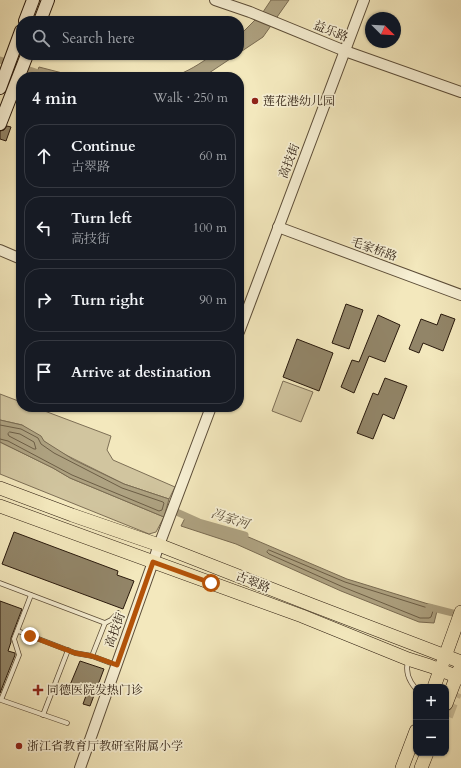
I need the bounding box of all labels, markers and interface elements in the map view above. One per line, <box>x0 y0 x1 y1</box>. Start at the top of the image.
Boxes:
north arrow <box>365 12 401 48</box>
search box <box>16 16 244 60</box>
street label: 益乐路 <box>311 17 351 45</box>
icon: search <box>30 27 52 49</box>
text: Search here <box>62 28 135 48</box>
text: 4 min <box>32 87 77 110</box>
text: Walk · 250 m <box>153 89 228 107</box>
place label: 莲花港幼儿园 <box>263 93 335 109</box>
marker: 莲花港幼儿园 <box>250 96 260 106</box>
text: Continue <box>71 136 136 156</box>
street label: 高技街 <box>275 140 303 181</box>
icon: ahead <box>33 145 55 167</box>
text: 60 m <box>199 147 227 165</box>
text: 古翠路 <box>71 158 110 176</box>
text: Turn left <box>71 208 132 228</box>
icon: left <box>33 217 55 239</box>
text: 100 m <box>193 219 227 237</box>
text: 高技街 <box>71 230 110 248</box>
street label: 毛家桥路 <box>349 233 399 265</box>
icon: right <box>33 289 55 311</box>
text: Turn right <box>71 290 144 310</box>
text: 90 m <box>199 291 227 309</box>
icon: arrive <box>33 361 55 383</box>
text: Arrive at destination <box>71 362 211 382</box>
water label: 冯家河 <box>209 504 253 534</box>
street label: 古翠路 <box>233 568 273 596</box>
route start <box>202 574 220 592</box>
street label: 高技街 <box>101 609 129 650</box>
route end <box>21 627 39 645</box>
place label: 同德医院发热门诊 <box>47 682 143 698</box>
marker: 同德医院发热门诊 <box>32 684 44 696</box>
map controls <box>413 684 449 756</box>
button: + <box>413 684 449 720</box>
button: − <box>413 720 449 756</box>
place label: 浙江省教育厅教研室附属小学 <box>27 738 183 754</box>
marker: 浙江省教育厅教研室附属小学 <box>14 741 24 751</box>

